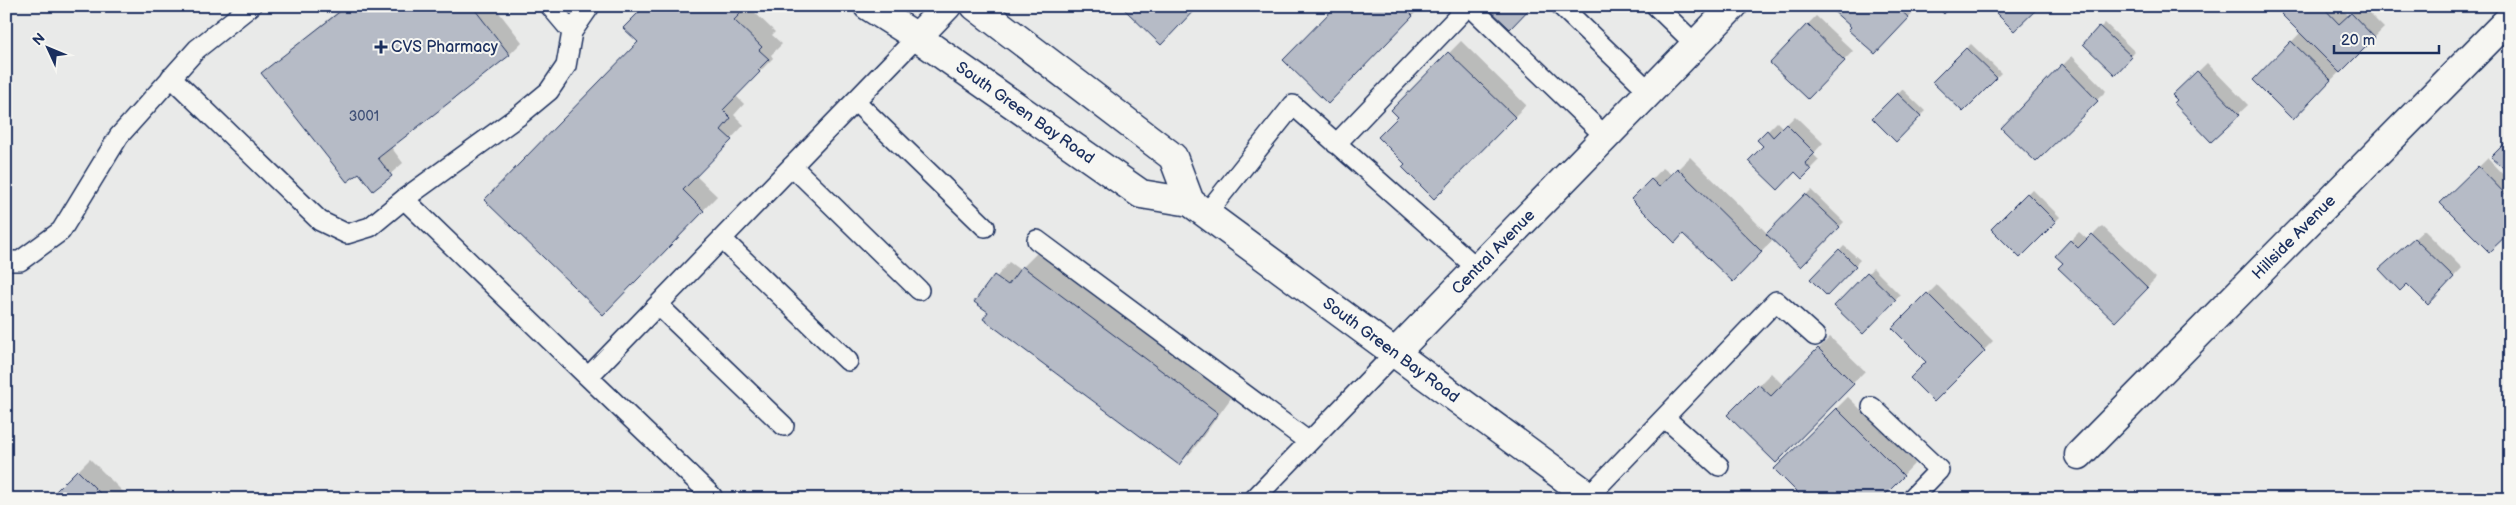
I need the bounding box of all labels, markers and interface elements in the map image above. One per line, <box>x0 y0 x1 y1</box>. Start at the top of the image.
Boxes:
north arrow <box>22 22 72 72</box>
scale bar <box>2334 22 2438 54</box>
text: N <box>29 30 49 49</box>
text: 20 m <box>2341 31 2375 50</box>
place label: CVS Pharmacy <box>391 38 499 57</box>
marker: CVS Pharmacy <box>375 41 387 53</box>
street label: South Green Bay Road <box>952 58 1098 168</box>
house number: 3001 <box>349 108 379 125</box>
street label: Hillside Avenue <box>2248 191 2340 283</box>
street label: Central Avenue <box>1448 205 1539 298</box>
street label: South Green Bay Road <box>1319 294 1463 407</box>

